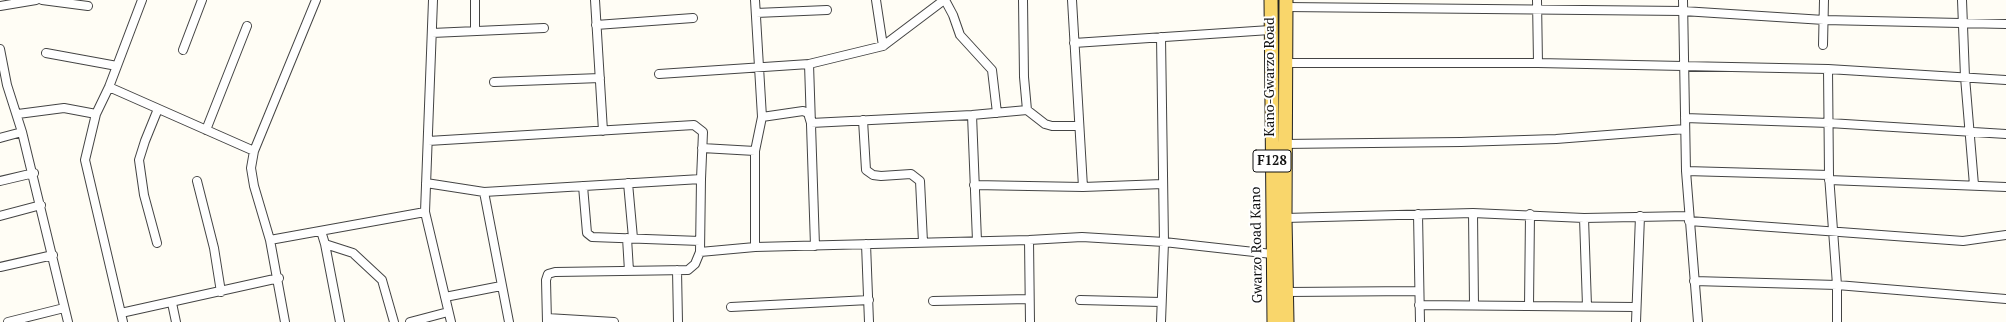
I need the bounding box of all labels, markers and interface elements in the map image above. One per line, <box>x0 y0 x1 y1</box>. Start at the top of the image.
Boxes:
street label: Kano-Gwarzo Road <box>1262 17 1278 137</box>
road number: F128 <box>1253 150 1291 172</box>
street label: Gwarzo Road Kano <box>1248 186 1266 304</box>

